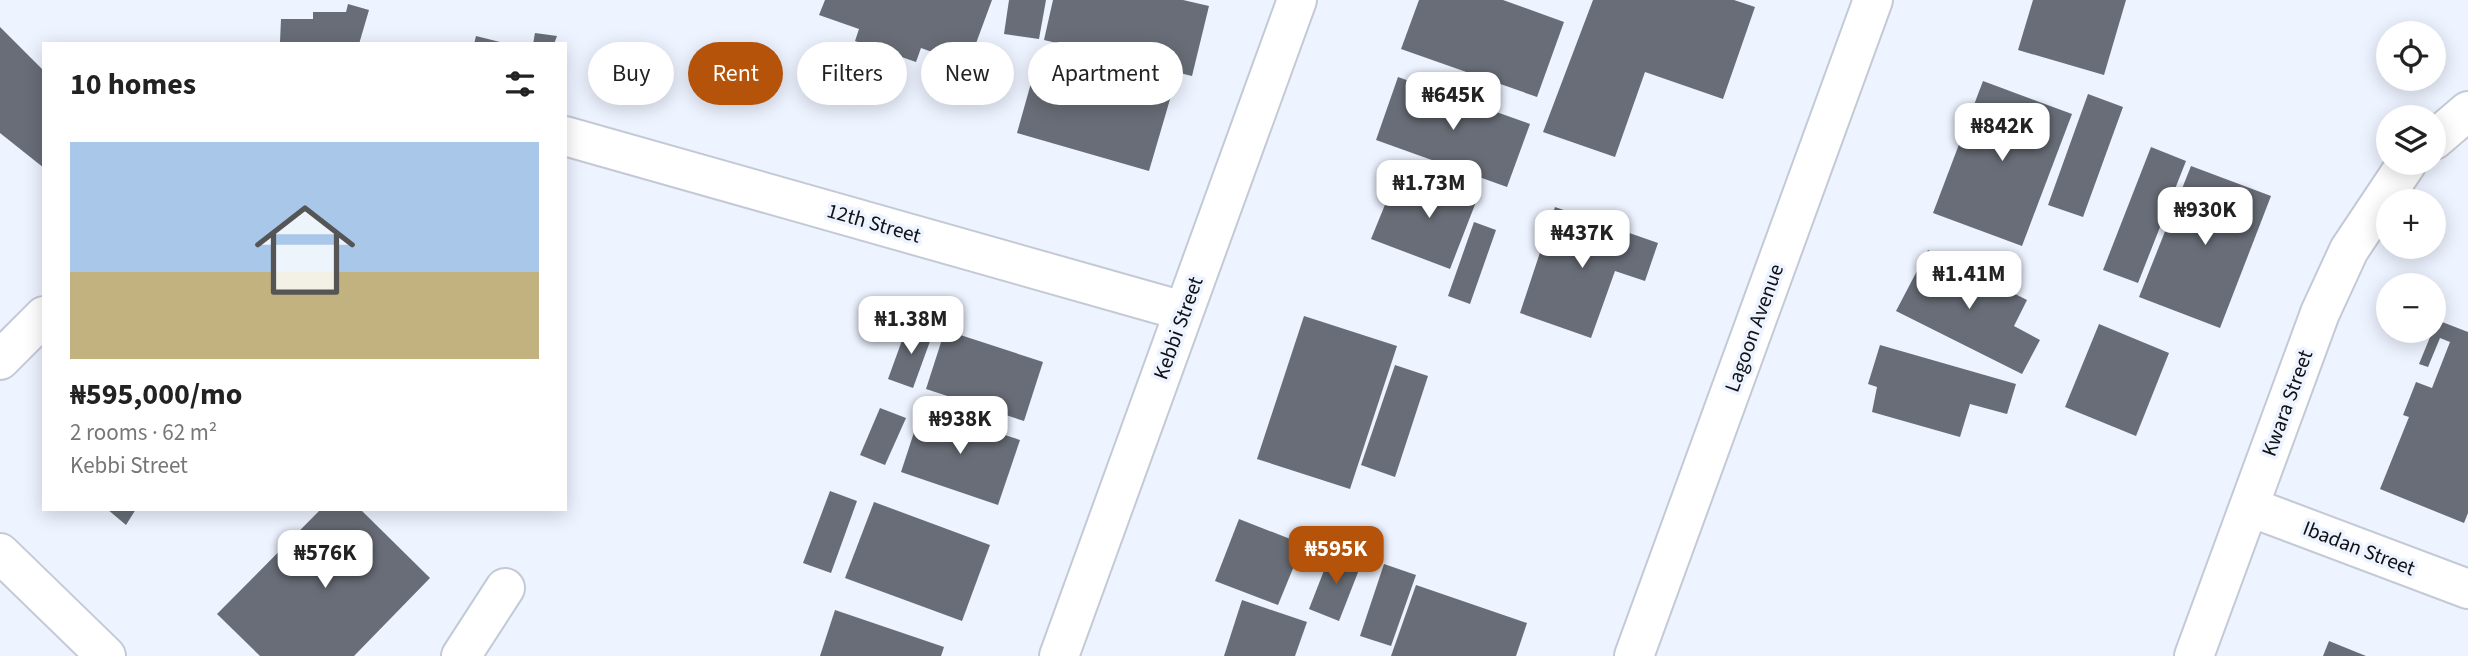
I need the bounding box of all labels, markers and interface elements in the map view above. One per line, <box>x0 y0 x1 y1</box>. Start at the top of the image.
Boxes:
map controls <box>2376 21 2446 343</box>
button: locate <box>2376 21 2446 91</box>
chip: Buy <box>588 42 674 105</box>
chip: Rent <box>688 42 783 105</box>
chip: Filters <box>797 42 907 105</box>
chip: New <box>921 42 1014 105</box>
chip: Apartment <box>1028 42 1183 105</box>
text: 10 homes <box>70 63 196 106</box>
icon: filters <box>501 65 539 103</box>
pin: ₦645K <box>1404 72 1502 132</box>
text: ₦645K <box>1422 78 1484 111</box>
pin: ₦842K <box>1953 104 2051 163</box>
button: layers <box>2376 105 2446 175</box>
text: ₦842K <box>1971 109 2033 142</box>
pin: ₦1.73M <box>1372 160 1486 220</box>
text: ₦1.73M <box>1392 166 1466 199</box>
icon: home <box>242 187 368 313</box>
pin: ₦930K <box>2156 188 2254 247</box>
button: + <box>2376 189 2446 259</box>
text: ₦930K <box>2174 193 2236 226</box>
street label: 12th Street <box>824 195 924 251</box>
pin: ₦437K <box>1533 210 1631 270</box>
text: ₦437K <box>1551 216 1613 249</box>
pin: ₦1.41M <box>1912 252 2026 311</box>
text: ₦1.41M <box>1932 257 2006 290</box>
street label: Lagoon Avenue <box>1717 260 1791 396</box>
street label: Kebbi Street <box>1145 272 1211 384</box>
button: − <box>2376 273 2446 343</box>
pin: ₦1.38M <box>854 296 968 356</box>
text: ₦1.38M <box>874 302 948 335</box>
street label: Kwara Street <box>2254 345 2320 461</box>
text: ₦595,000/mo <box>70 373 242 416</box>
pin: ₦938K <box>911 396 1009 456</box>
text: ₦938K <box>929 402 991 435</box>
text: 2 rooms · 62 m² <box>70 416 217 449</box>
text: Kebbi Street <box>70 449 188 482</box>
street label: Ibadan Street <box>2299 513 2419 583</box>
pin: ₦595K <box>1287 526 1385 586</box>
pin: ₦576K <box>276 530 374 590</box>
text: ₦595K <box>1305 532 1367 565</box>
text: ₦576K <box>294 536 356 569</box>

